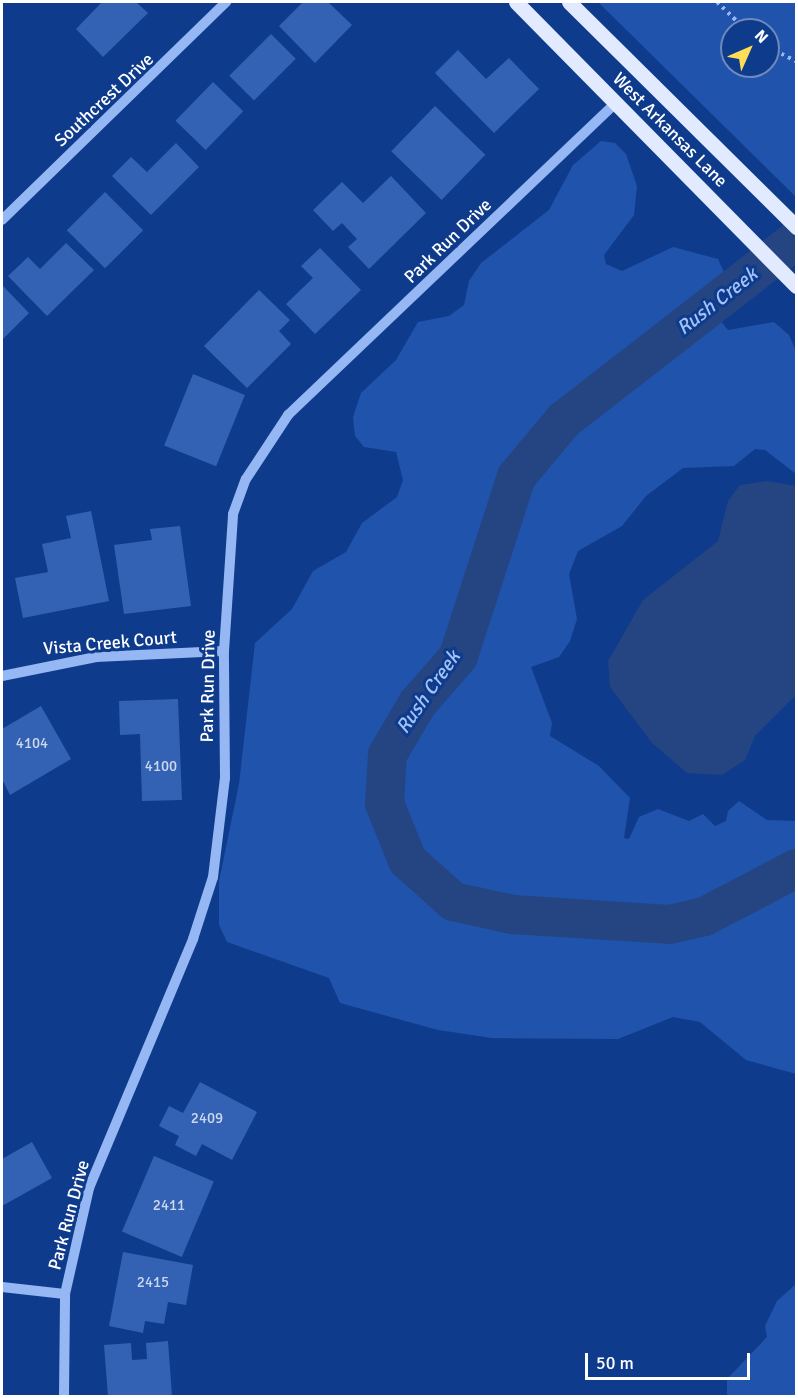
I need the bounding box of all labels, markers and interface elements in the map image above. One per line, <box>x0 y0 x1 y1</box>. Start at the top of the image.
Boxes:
north arrow <box>720 18 780 78</box>
text: N <box>750 26 772 48</box>
street label: Southcrest Drive <box>50 49 158 151</box>
street label: West Arkansas Lane <box>608 68 732 192</box>
street label: Park Run Drive <box>400 194 496 288</box>
water label: Rush Creek <box>672 262 762 340</box>
street label: Vista Creek Court <box>42 626 178 660</box>
street label: Park Run Drive <box>196 629 220 743</box>
water label: Rush Creek <box>391 646 465 738</box>
house number: 4104 <box>16 735 48 753</box>
house number: 4100 <box>145 758 177 776</box>
house number: 2409 <box>191 1110 223 1128</box>
street label: Park Run Drive <box>44 1158 94 1272</box>
house number: 2411 <box>153 1197 185 1215</box>
house number: 2415 <box>137 1274 169 1292</box>
scale bar <box>588 1341 753 1379</box>
text: 50 m <box>596 1352 634 1374</box>

